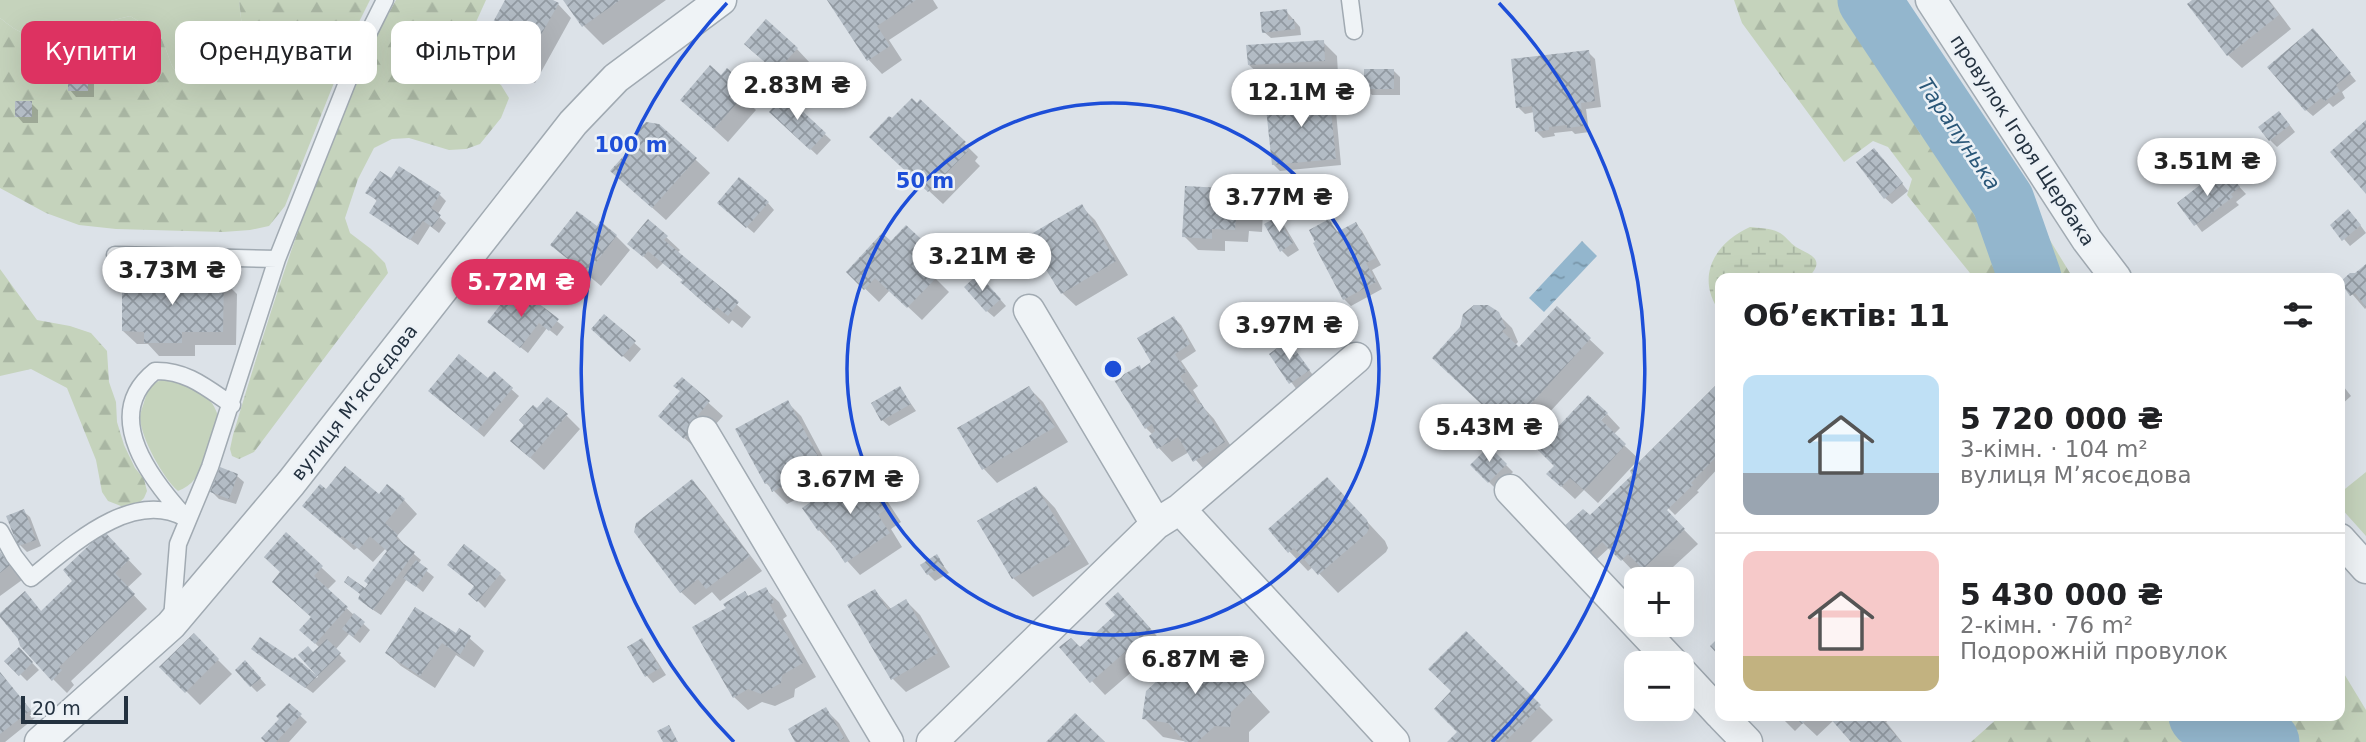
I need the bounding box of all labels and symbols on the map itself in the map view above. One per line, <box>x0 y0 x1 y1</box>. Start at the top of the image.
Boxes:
street label: провулок Ігоря Щербака <box>1946 30 2100 250</box>
pin: 2.83M ₴ <box>732 62 862 122</box>
pin: 12.1M ₴ <box>1236 69 1366 129</box>
water label: Тарапунька <box>1913 74 2005 194</box>
text: 100 m <box>594 133 668 157</box>
pin: 3.51M ₴ <box>2142 138 2272 198</box>
text: 50 m <box>896 169 954 193</box>
pin: 3.77M ₴ <box>1214 174 1344 234</box>
pin: 3.21M ₴ <box>917 233 1047 293</box>
pin: 3.73M ₴ <box>107 247 237 307</box>
pin: 5.72M ₴ <box>456 260 586 319</box>
pin: 3.97M ₴ <box>1224 302 1354 362</box>
street label: вулиця Мʼясоєдова <box>286 320 422 484</box>
centre of rings <box>1101 357 1125 381</box>
pin: 5.43M ₴ <box>1424 405 1554 464</box>
pin: 3.67M ₴ <box>785 456 915 516</box>
pin: 6.87M ₴ <box>1130 636 1260 696</box>
scale bar <box>21 693 128 725</box>

